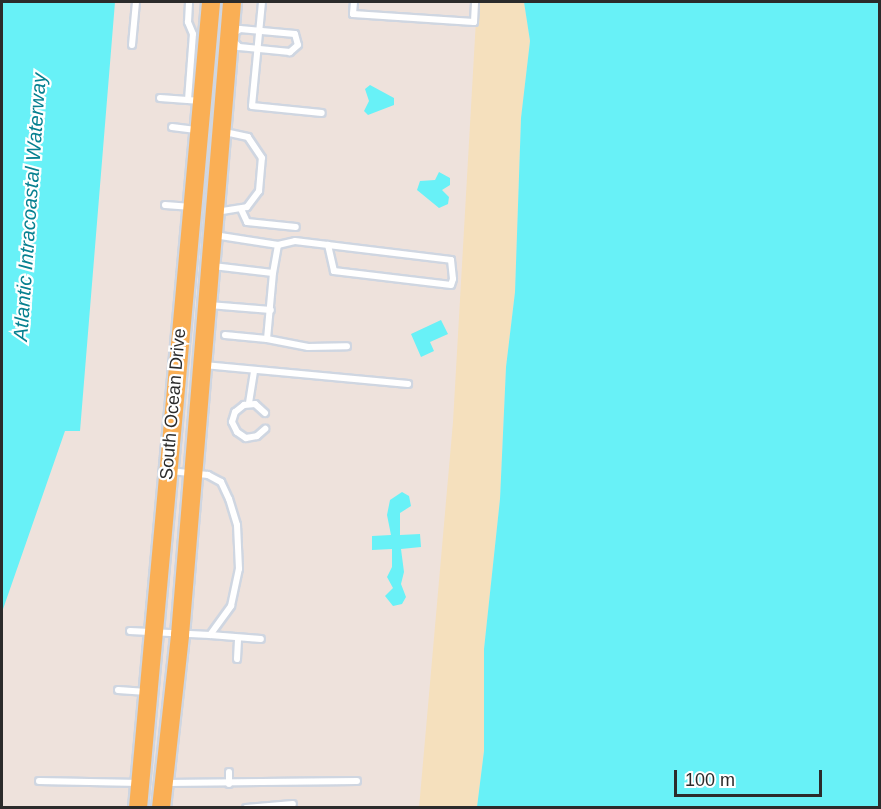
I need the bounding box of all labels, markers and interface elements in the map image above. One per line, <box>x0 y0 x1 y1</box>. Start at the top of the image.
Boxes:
water label: Atlantic Intracoastal Waterway <box>9 72 51 342</box>
street label: South Ocean Drive <box>156 327 190 481</box>
scale bar <box>677 758 826 796</box>
text: 100 m <box>685 770 735 790</box>

